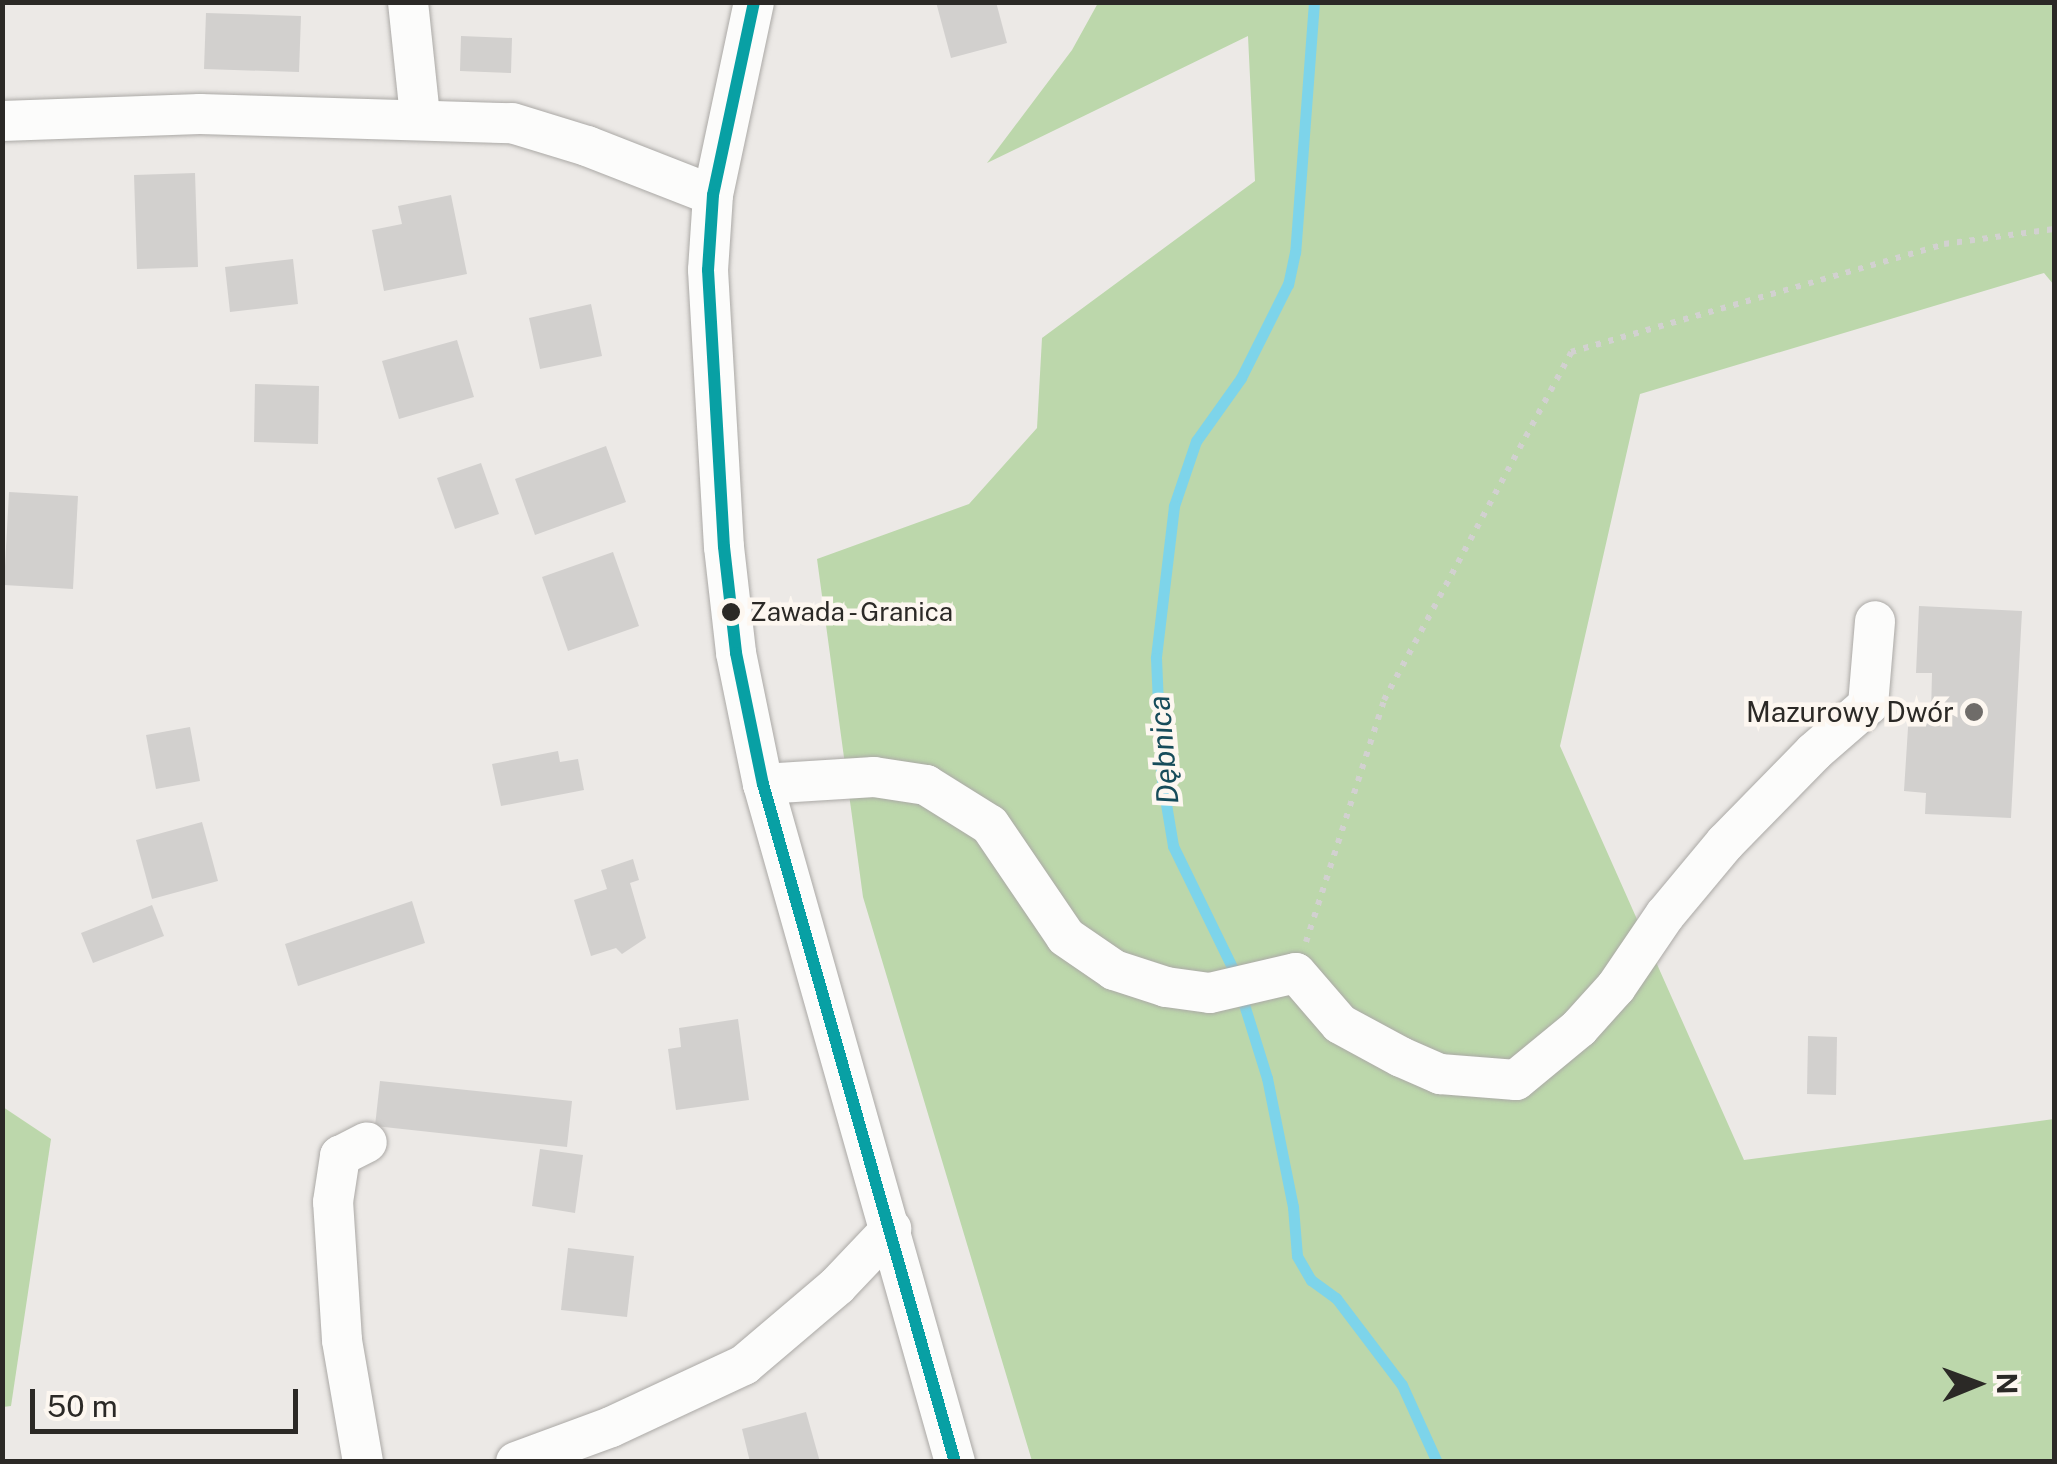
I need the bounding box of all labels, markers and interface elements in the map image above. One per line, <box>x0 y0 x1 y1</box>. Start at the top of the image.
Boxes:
place label: Zawada - Granica <box>750 596 960 628</box>
marker: Zawada - Granica <box>721 602 741 622</box>
water label: Dębnica <box>1140 694 1186 806</box>
place label: Mazurowy Dwór <box>1746 695 1954 729</box>
marker: Mazurowy Dwór <box>1963 701 1985 723</box>
north arrow <box>1927 1334 2027 1434</box>
scale bar <box>35 1369 302 1431</box>
text: N <box>1991 1372 2024 1395</box>
text: 50 m <box>47 1388 118 1424</box>

